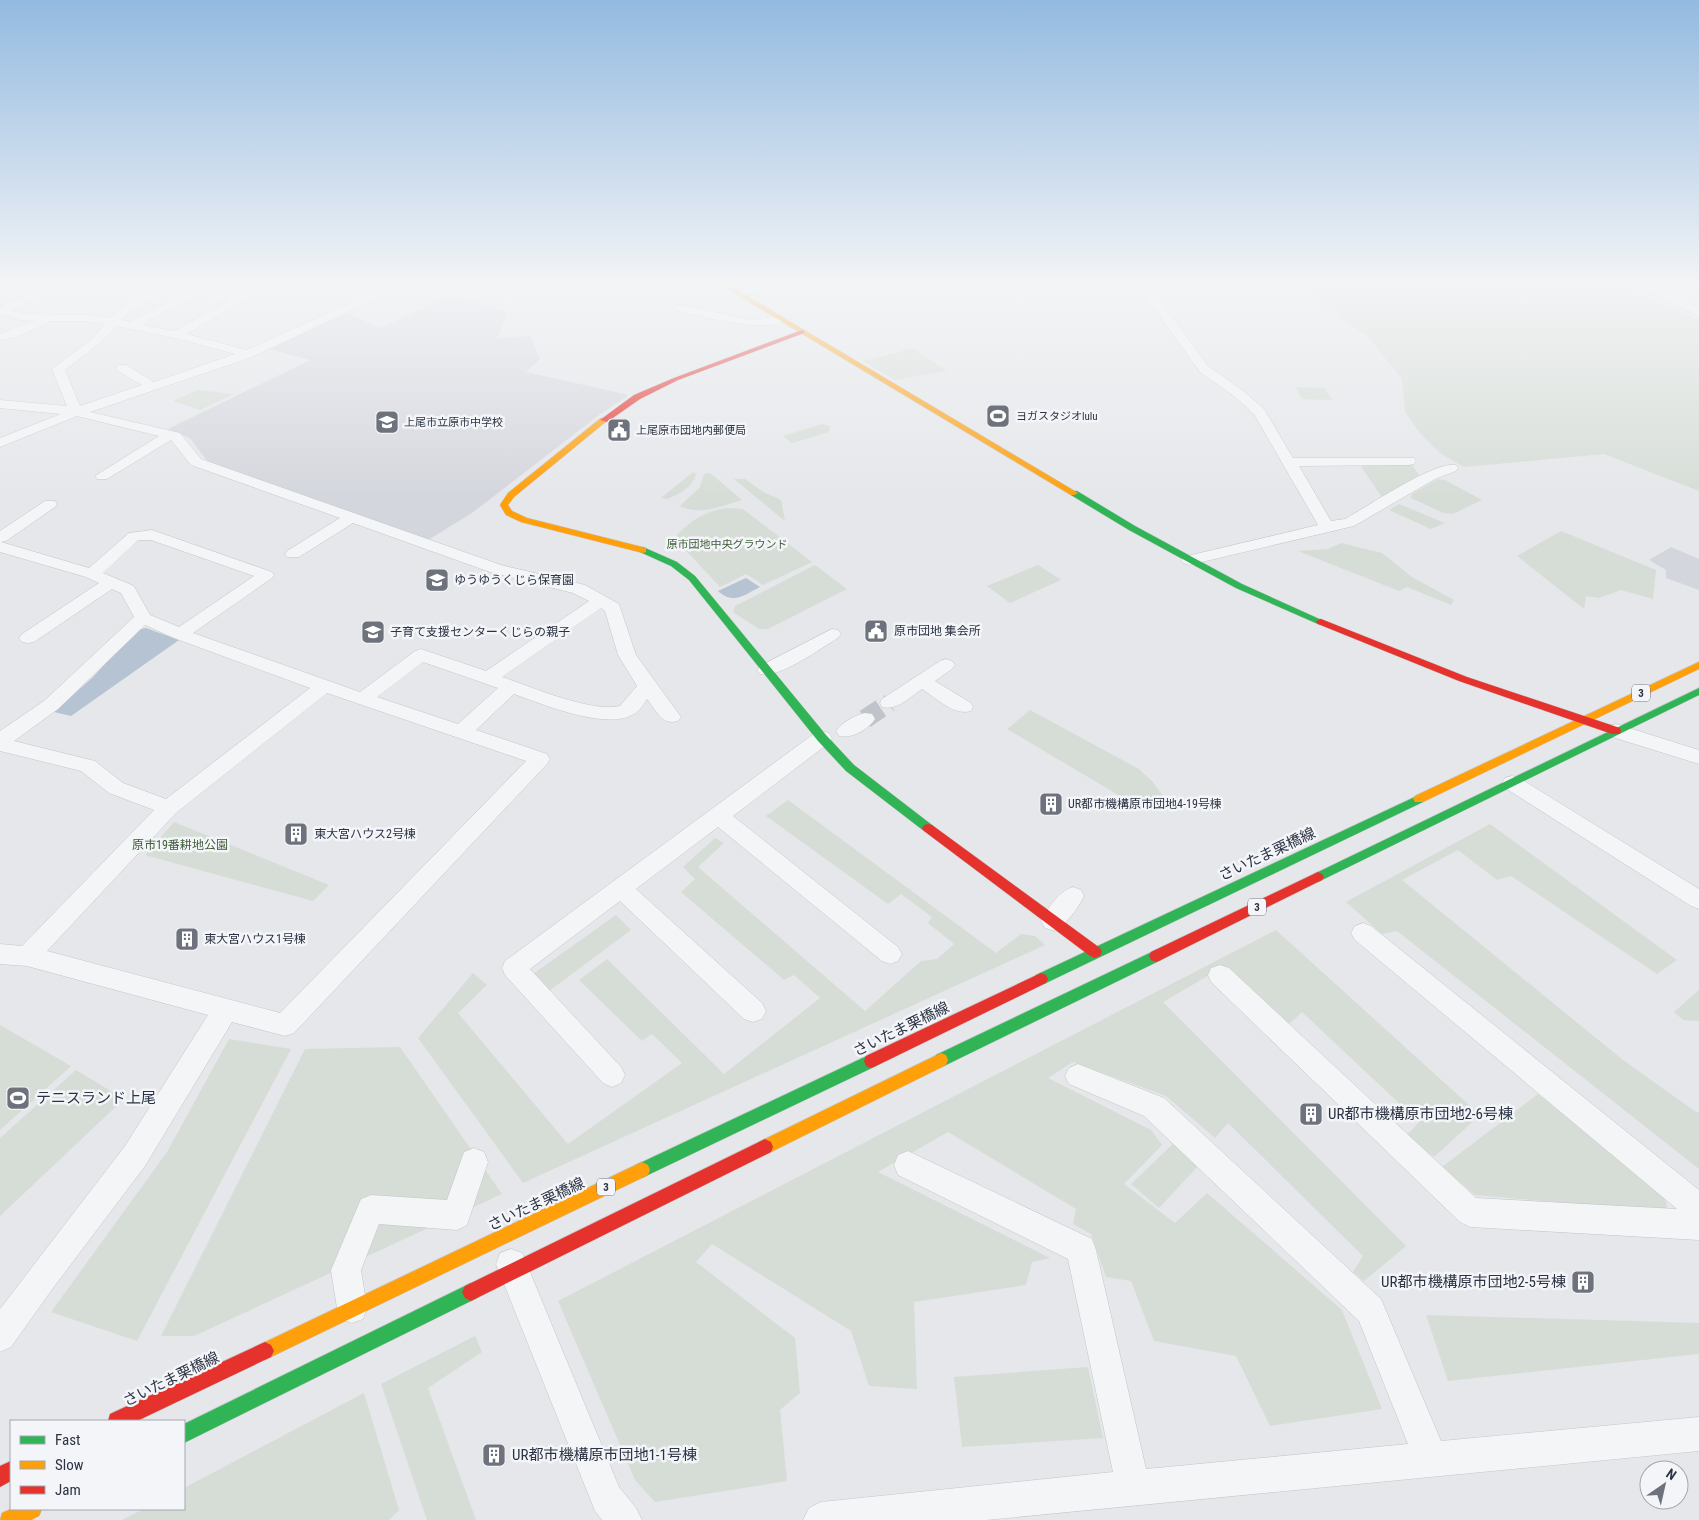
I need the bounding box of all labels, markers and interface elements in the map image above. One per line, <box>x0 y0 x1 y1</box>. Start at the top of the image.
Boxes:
sports icon: ヨガスタジオlulu <box>985 403 1011 429</box>
school or university icon: 上尾市立原市中学校 <box>374 409 400 435</box>
place label: ヨガスタジオlulu <box>1016 410 1098 423</box>
place label: 上尾市立原市中学校 <box>404 416 503 429</box>
public building icon: 上尾原市団地内郵便局 <box>606 417 632 443</box>
place label: 上尾原市団地内郵便局 <box>636 424 746 437</box>
park label: 原市団地中央グラウンド <box>667 538 788 551</box>
school or university icon: ゆうゆうくじら保育園 <box>424 567 450 593</box>
place label: ゆうゆうくじら保育園 <box>454 573 574 587</box>
public building icon: 原市団地 集会所 <box>863 618 889 644</box>
school or university icon: 子育て支援センターくじらの親子 <box>360 619 386 645</box>
place label: 原市団地 集会所 <box>894 624 981 638</box>
place label: 子育て支援センターくじらの親子 <box>390 625 570 639</box>
road number: 3 <box>1632 684 1650 701</box>
building icon: UR都市機構原市団地4-19号棟 <box>1038 791 1064 817</box>
place label: UR都市機構原市団地4-19号棟 <box>1068 797 1222 811</box>
building icon: 東大宮ハウス2号棟 <box>283 821 309 847</box>
street label: さいたま栗橋線 <box>1216 824 1318 884</box>
place label: 東大宮ハウス2号棟 <box>314 827 416 841</box>
park label: 原市19番耕地公園 <box>132 838 228 852</box>
road number: 3 <box>1248 899 1266 916</box>
building icon: 東大宮ハウス1号棟 <box>174 926 200 952</box>
place label: 東大宮ハウス1号棟 <box>204 932 306 946</box>
street label: さいたま栗橋線 <box>850 998 952 1060</box>
sports icon: テニスランド上尾 <box>5 1085 31 1111</box>
place label: テニスランド上尾 <box>36 1089 156 1107</box>
building icon: UR都市機構原市団地2-6号棟 <box>1298 1101 1324 1127</box>
place label: UR都市機構原市団地2-6号棟 <box>1328 1105 1513 1123</box>
street label: さいたま栗橋線 <box>485 1174 587 1234</box>
road number: 3 <box>597 1178 615 1196</box>
building icon: UR都市機構原市団地2-5号棟 <box>1570 1269 1596 1295</box>
place label: UR都市機構原市団地2-5号棟 <box>1381 1273 1566 1291</box>
street label: さいたま栗橋線 <box>120 1348 222 1410</box>
legend <box>10 1420 185 1510</box>
text: Fast <box>55 1431 80 1449</box>
building icon: UR都市機構原市団地1-1号棟 <box>481 1442 507 1468</box>
place label: UR都市機構原市団地1-1号棟 <box>512 1446 697 1464</box>
text: Slow <box>55 1456 84 1474</box>
north arrow <box>1639 1460 1689 1510</box>
text: N <box>1663 1465 1679 1483</box>
text: Jam <box>55 1481 81 1499</box>

